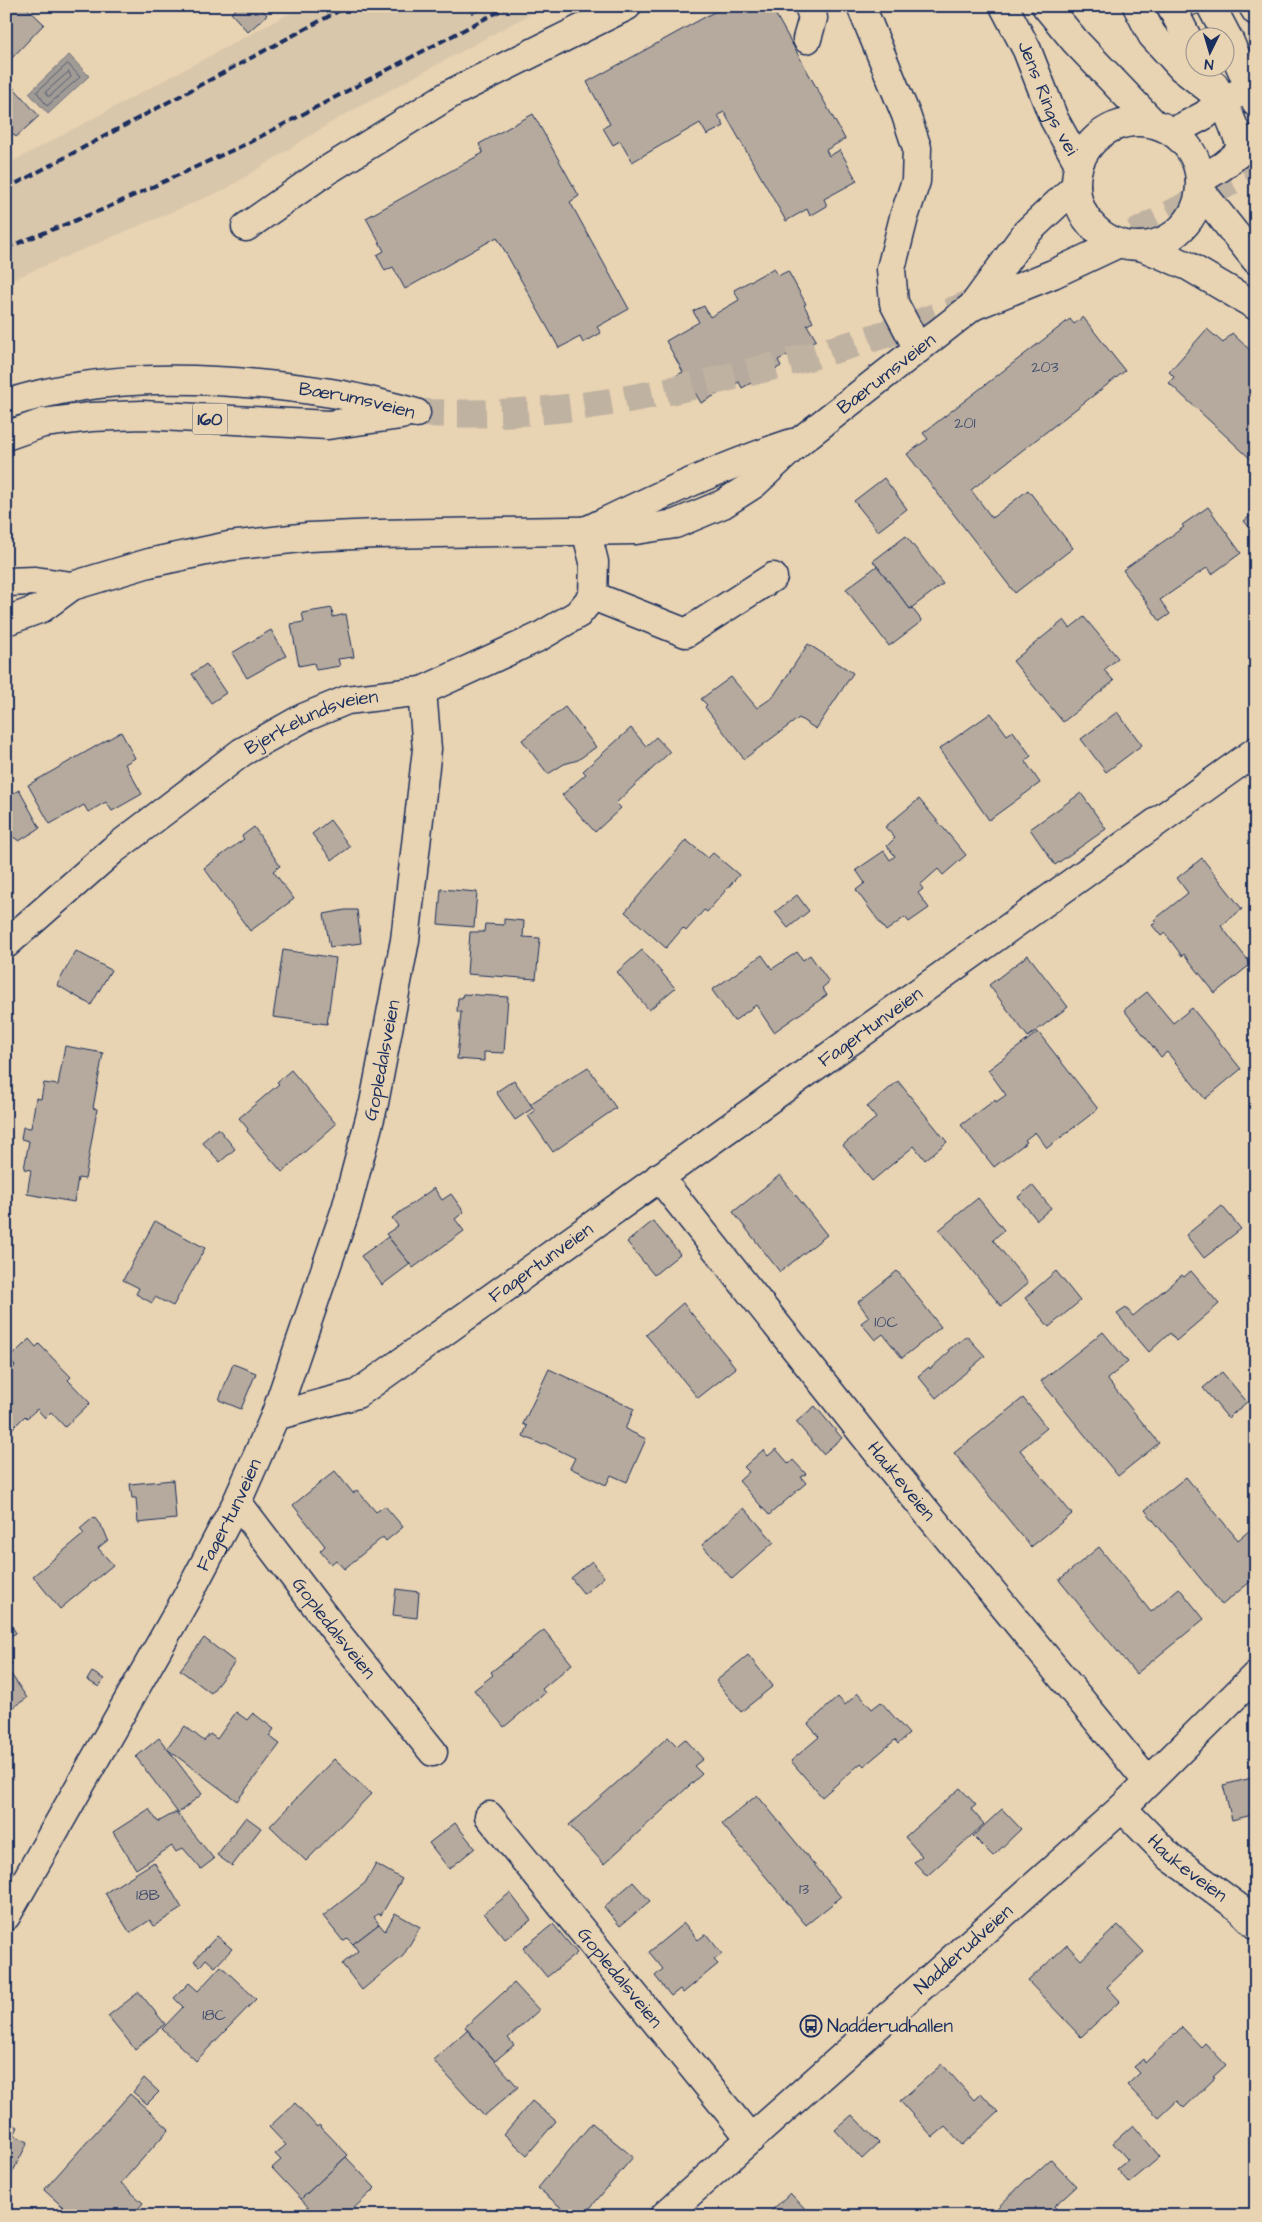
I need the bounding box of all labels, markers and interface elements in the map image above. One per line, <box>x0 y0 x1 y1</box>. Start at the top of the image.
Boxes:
north arrow <box>1184 28 1234 78</box>
street label: Jens Rings vei <box>1011 36 1085 160</box>
text: N <box>1203 54 1214 74</box>
street label: Bærumsveien <box>831 327 941 421</box>
house number: 203 <box>1031 356 1059 378</box>
street label: Bærumsveien <box>297 375 418 426</box>
road number: 160 <box>192 404 228 434</box>
house number: 201 <box>954 412 976 434</box>
street label: Bjerkelundsveien <box>239 683 380 762</box>
street label: Fagertunveien <box>812 980 928 1074</box>
street label: Gopledalsveien <box>356 998 407 1124</box>
street label: Fagertunveien <box>483 1216 599 1309</box>
house number: 10C <box>874 1311 898 1333</box>
street label: Haukeveien <box>861 1436 942 1527</box>
street label: Fagertunveien <box>189 1454 268 1576</box>
street label: Gopledalsveien <box>286 1572 382 1685</box>
street label: Haukeveien <box>1141 1828 1233 1908</box>
house number: 13 <box>799 1878 809 1900</box>
house number: 18B <box>136 1884 161 1906</box>
street label: Nadderudveien <box>908 1898 1019 2001</box>
street label: Gopledalsveien <box>571 1921 669 2034</box>
house number: 18C <box>202 2004 226 2026</box>
place label: Nadderudhallen <box>827 2013 953 2040</box>
bus stop icon: Nadderudhallen <box>799 2014 823 2038</box>

